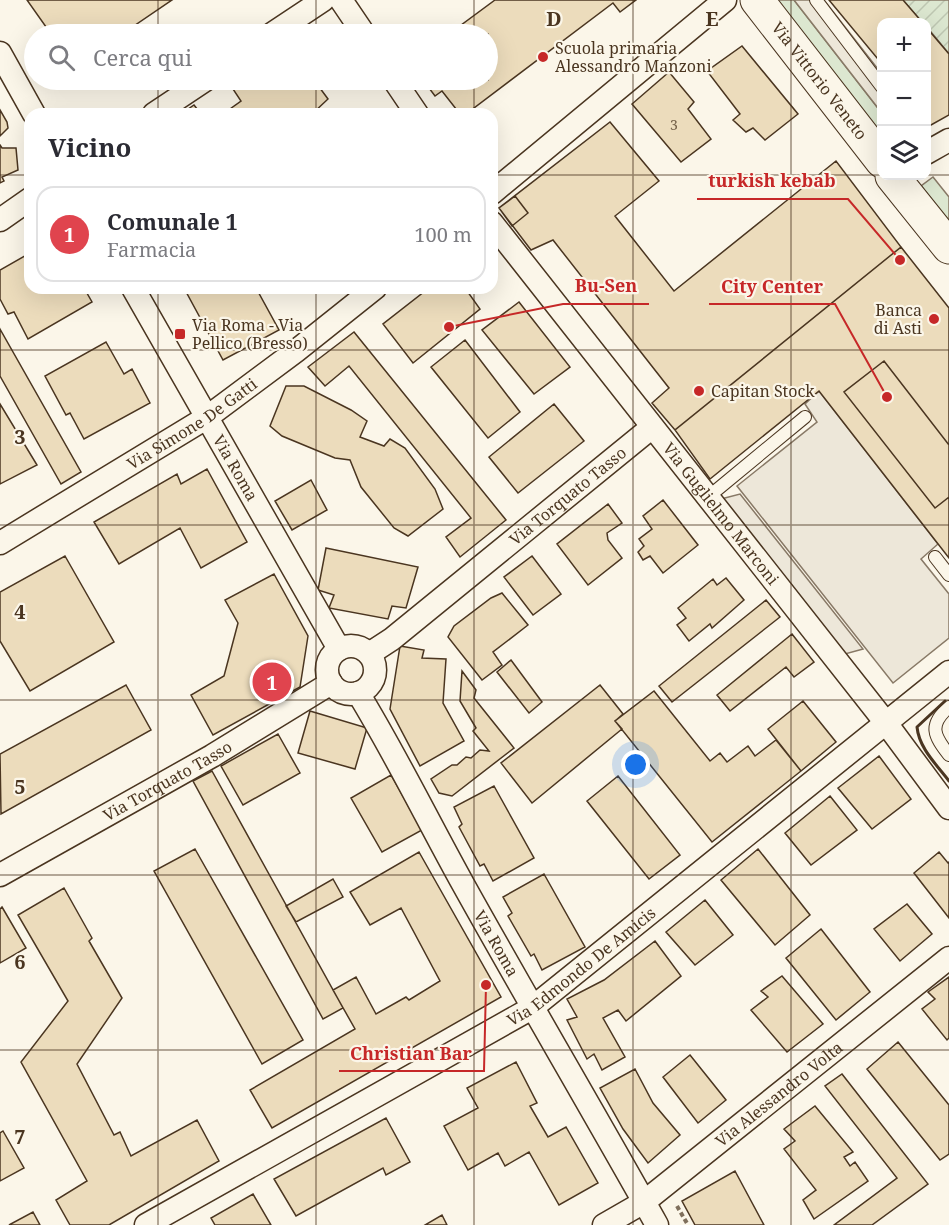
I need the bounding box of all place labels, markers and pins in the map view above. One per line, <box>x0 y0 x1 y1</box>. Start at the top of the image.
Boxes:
place label: Scuola primaria Alessandro Manzoni <box>555 37 712 77</box>
marker: Scuola primaria Alessandro Manzoni <box>536 50 550 64</box>
callout: turkish kebab <box>697 163 848 199</box>
callout: Bu-Sen <box>563 268 649 304</box>
callout: City Center <box>709 268 835 304</box>
place label: Banca di Asti <box>874 299 922 339</box>
marker: Banca di Asti <box>927 312 941 326</box>
place label: Via Roma - Via Pellico (Bresso) <box>192 314 308 354</box>
marker: Via Roma - Via Pellico (Bresso) <box>173 327 187 341</box>
place label: Capitan Stock <box>711 380 815 402</box>
marker: Capitan Stock <box>692 384 706 398</box>
pin: 1 <box>252 660 292 704</box>
callout: Christian Bar <box>339 1035 484 1071</box>

